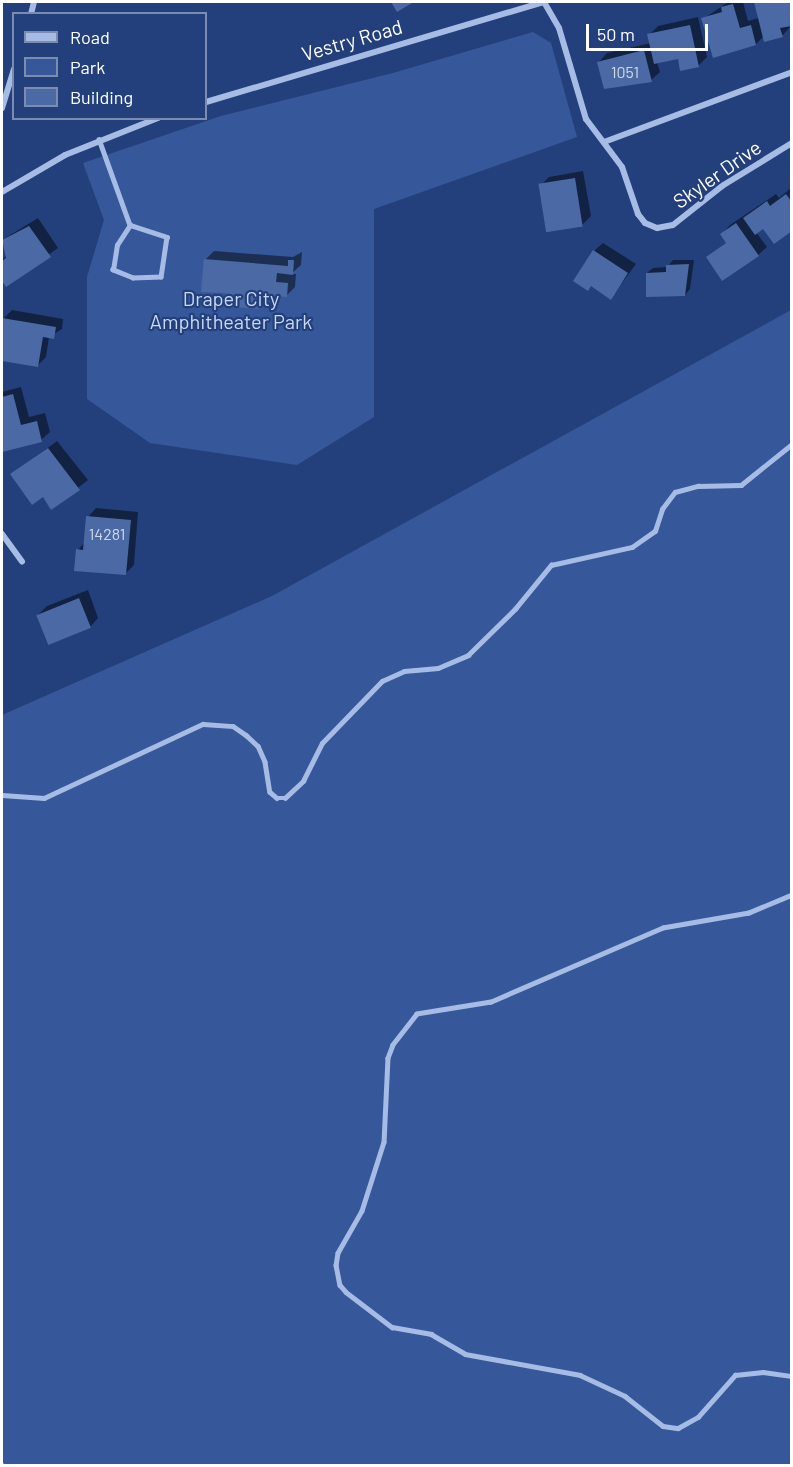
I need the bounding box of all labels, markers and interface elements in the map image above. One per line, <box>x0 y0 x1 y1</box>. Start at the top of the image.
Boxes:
legend <box>12 12 207 120</box>
scale bar <box>589 12 710 50</box>
street label: Vestry Road <box>299 14 405 66</box>
text: 50 m <box>597 23 635 45</box>
text: Road <box>70 26 110 48</box>
text: Park <box>70 56 105 78</box>
house number: 1051 <box>611 62 639 82</box>
text: Building <box>70 86 133 108</box>
street label: Skyler Drive <box>668 135 766 213</box>
park label: Draper City Amphitheater Park <box>150 286 312 333</box>
house number: 14281 <box>89 524 125 544</box>

